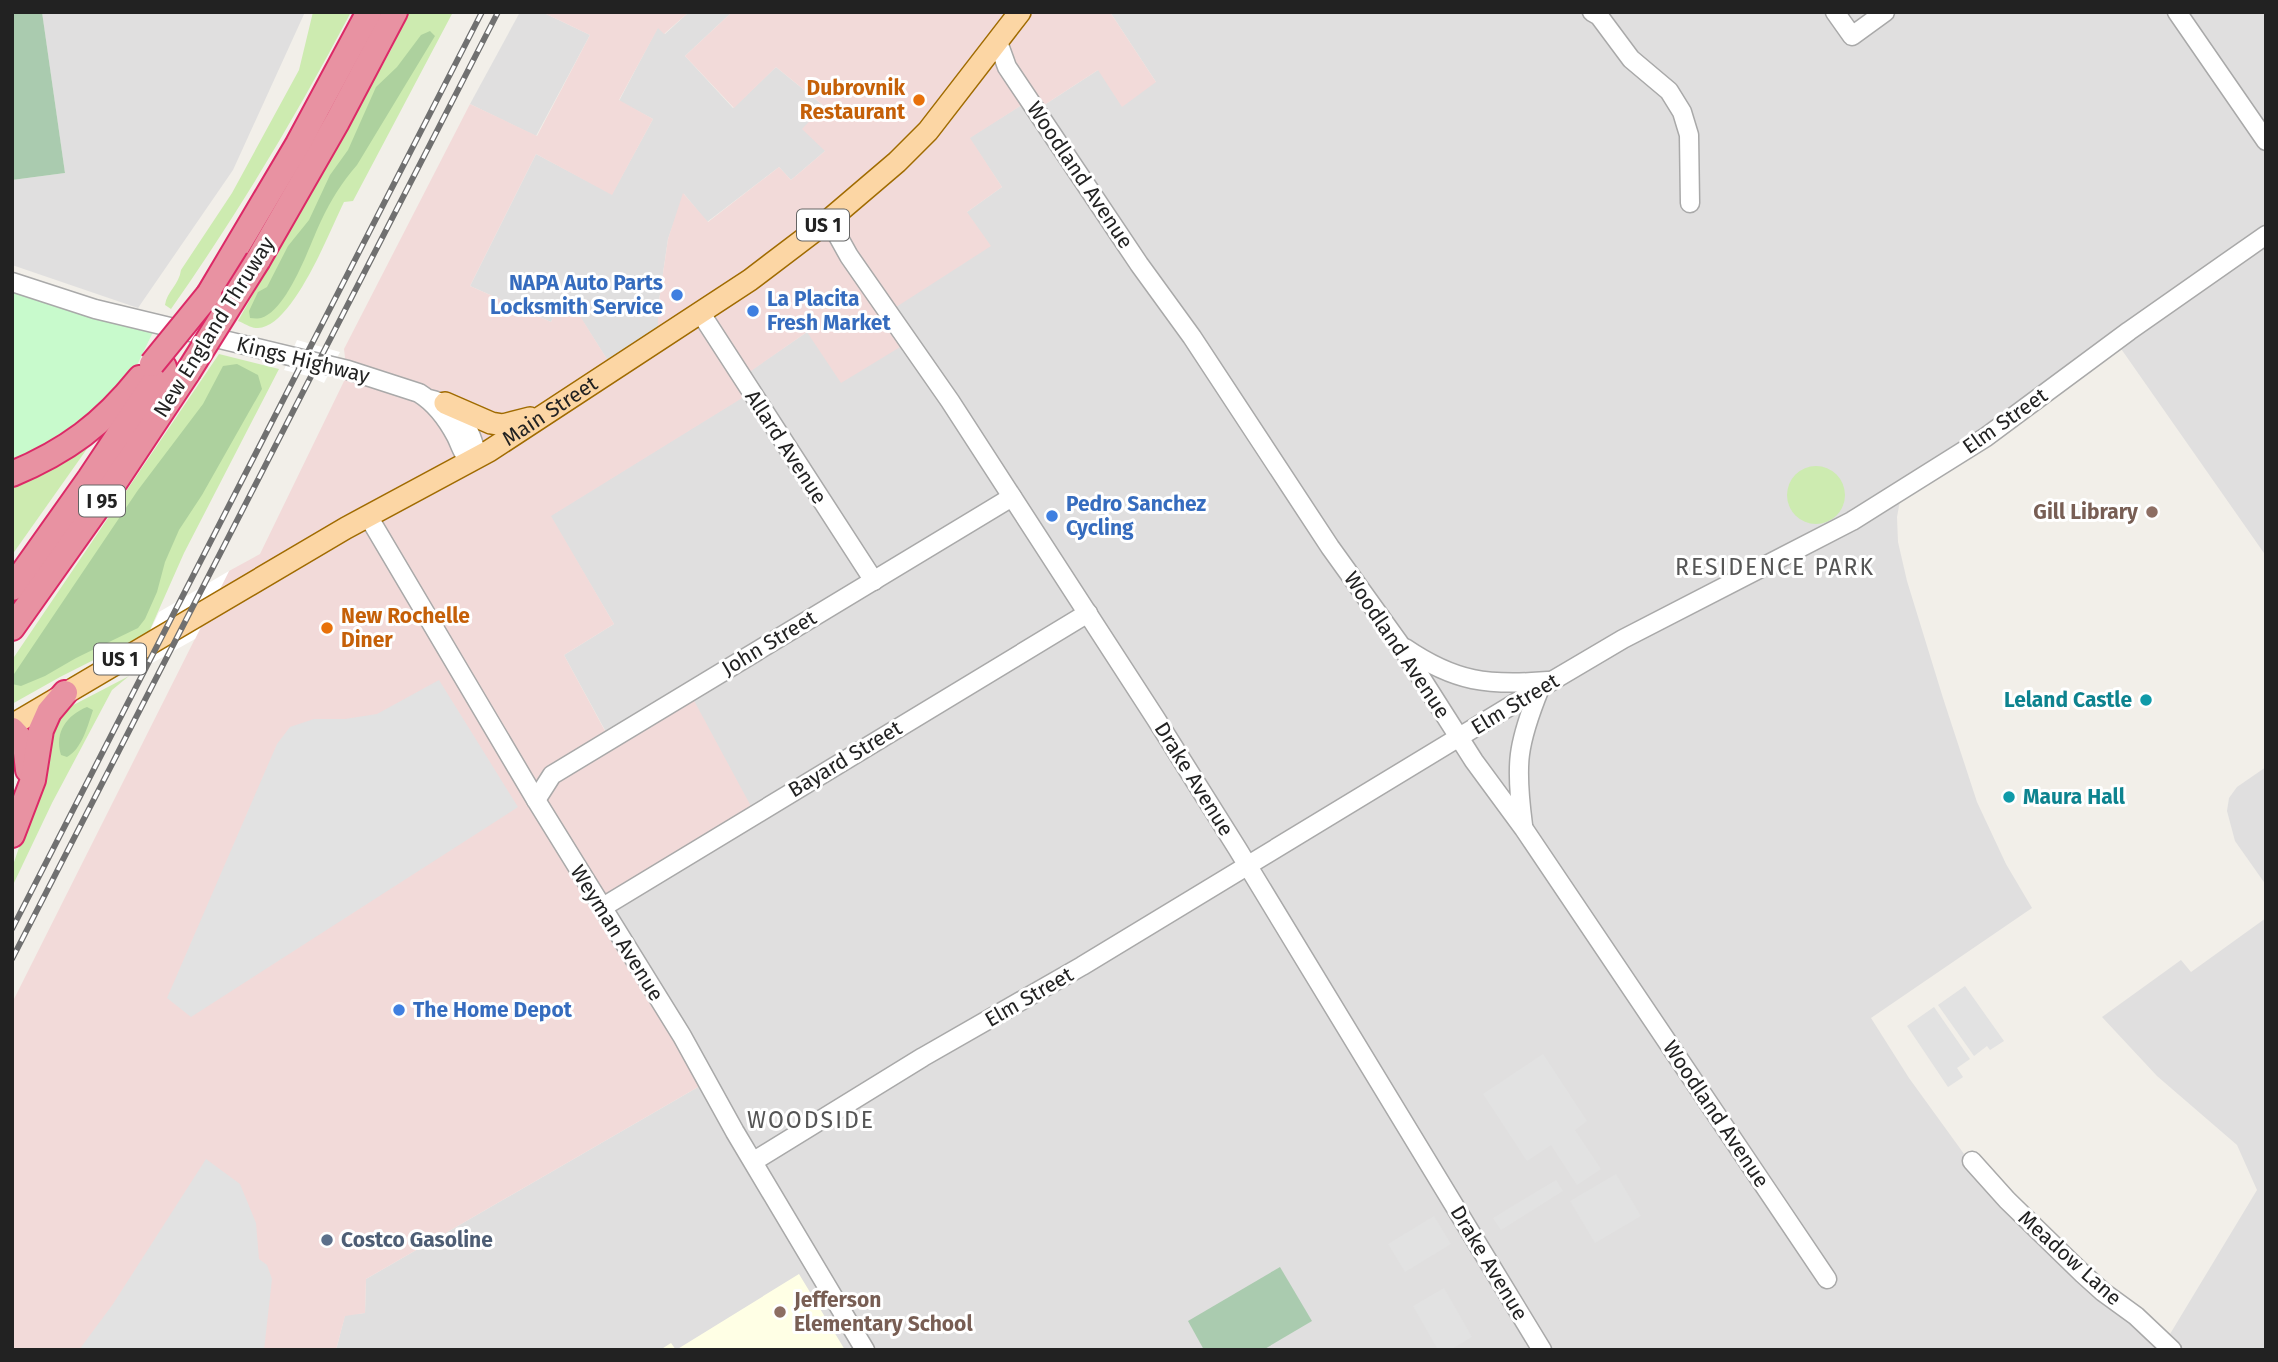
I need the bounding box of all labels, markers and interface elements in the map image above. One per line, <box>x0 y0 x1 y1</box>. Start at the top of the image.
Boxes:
place label: Dubrovnik Restaurant <box>800 75 906 125</box>
marker: Dubrovnik Restaurant <box>911 92 927 108</box>
street label: Woodland Avenue <box>1021 97 1139 253</box>
road number: US 1 <box>797 210 849 241</box>
street label: New England Thruway <box>148 231 281 422</box>
place label: NAPA Auto Parts Locksmith Service <box>490 270 663 320</box>
place label: La Placita Fresh Market <box>767 286 891 336</box>
marker: NAPA Auto Parts Locksmith Service <box>669 287 685 303</box>
marker: La Placita Fresh Market <box>745 303 761 319</box>
street label: Kings Highway <box>234 331 373 389</box>
street label: Main Street <box>497 370 603 452</box>
street label: Elm Street <box>1957 382 2053 460</box>
street label: Allard Avenue <box>739 385 833 509</box>
road number: I 95 <box>79 486 125 516</box>
place label: Pedro Sanchez Cycling <box>1066 491 1206 541</box>
place label: Gill Library <box>2033 499 2138 525</box>
marker: Gill Library <box>2144 504 2160 520</box>
marker: Pedro Sanchez Cycling <box>1044 508 1060 524</box>
district label: RESIDENCE PARK <box>1675 553 1875 581</box>
street label: Woodland Avenue <box>1338 567 1456 723</box>
place label: New Rochelle Diner <box>341 603 470 653</box>
street label: John Street <box>717 604 821 681</box>
marker: New Rochelle Diner <box>319 620 335 636</box>
road number: US 1 <box>94 644 146 674</box>
street label: Elm Street <box>1466 667 1564 740</box>
place label: Leland Castle <box>2004 687 2132 713</box>
marker: Leland Castle <box>2138 692 2154 708</box>
street label: Bayard Street <box>783 715 907 803</box>
street label: Drake Avenue <box>1149 717 1239 841</box>
place label: Maura Hall <box>2023 784 2126 810</box>
marker: Maura Hall <box>2001 789 2017 805</box>
street label: Weyman Avenue <box>565 860 669 1006</box>
street label: Elm Street <box>980 961 1078 1033</box>
place label: The Home Depot <box>413 997 573 1023</box>
marker: The Home Depot <box>391 1002 407 1018</box>
street label: Woodland Avenue <box>1657 1036 1775 1192</box>
district label: WOODSIDE <box>747 1106 875 1134</box>
street label: Drake Avenue <box>1444 1201 1534 1325</box>
street label: Meadow Lane <box>2013 1205 2127 1311</box>
place label: Costco Gasoline <box>341 1227 493 1253</box>
marker: Costco Gasoline <box>319 1232 335 1248</box>
place label: Jefferson Elementary School <box>793 1287 973 1337</box>
marker: Jefferson Elementary School <box>772 1304 788 1320</box>

